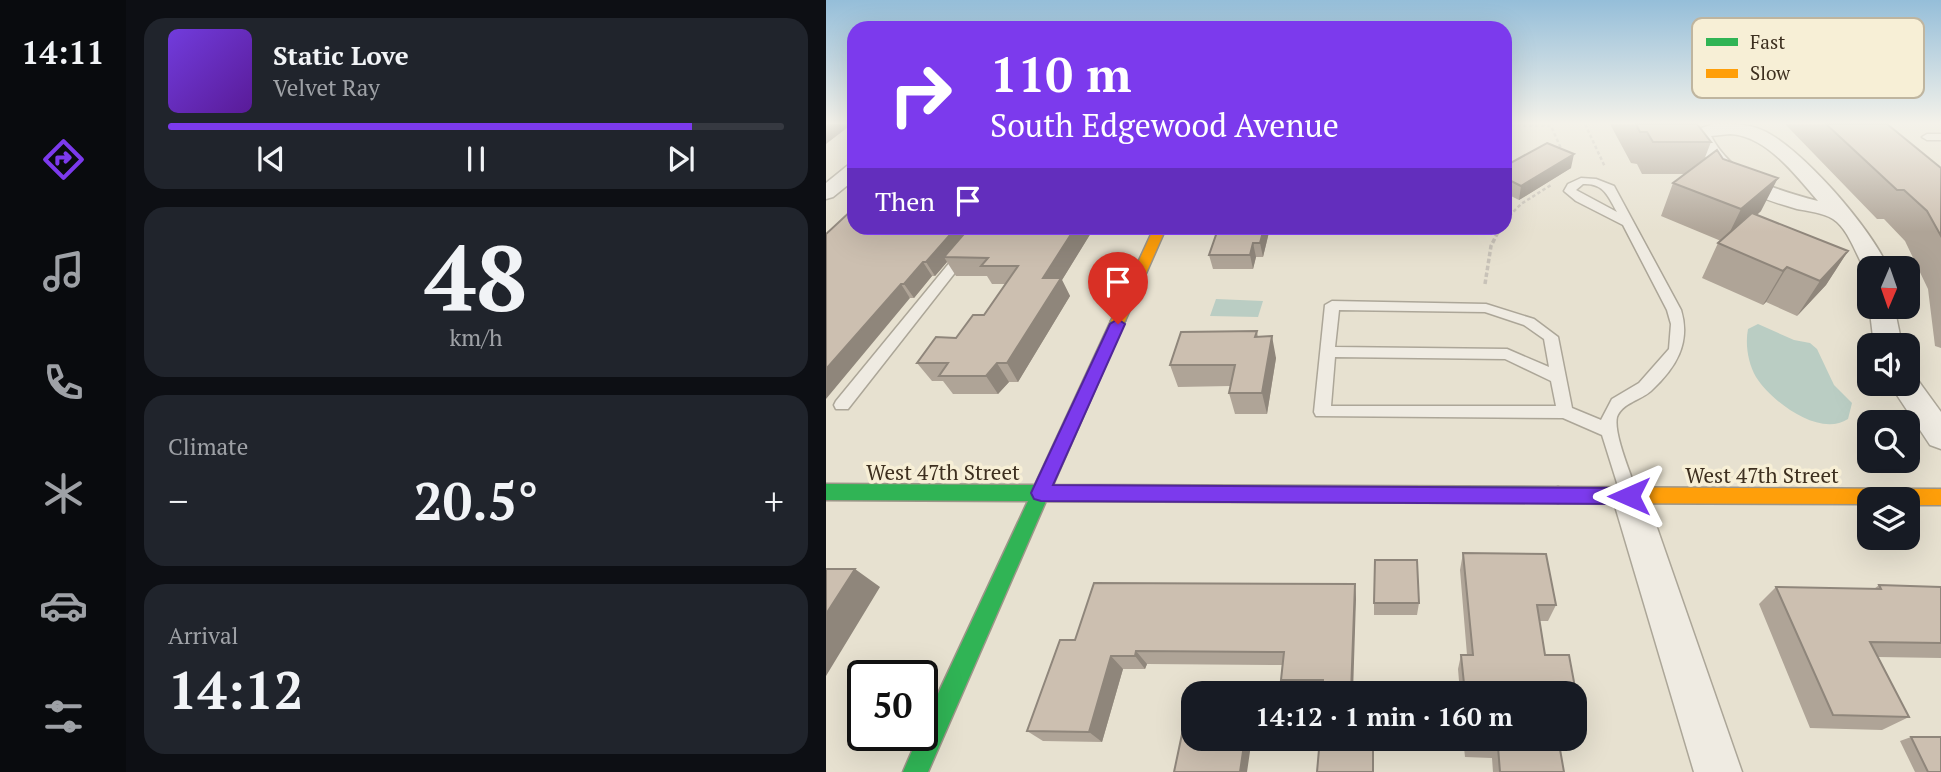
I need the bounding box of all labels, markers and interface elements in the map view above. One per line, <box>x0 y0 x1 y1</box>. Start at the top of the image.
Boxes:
legend <box>1692 18 1924 98</box>
text: Fast <box>1750 29 1785 54</box>
text: 14:11 <box>21 31 105 73</box>
text: Static Love <box>273 38 409 72</box>
text: 110 m <box>990 41 1132 106</box>
icon: right <box>875 49 966 140</box>
text: Slow <box>1750 60 1791 85</box>
text: Velvet Ray <box>273 72 380 103</box>
text: South Edgewood Avenue <box>990 104 1339 146</box>
icon: directions <box>39 135 88 184</box>
icon: previous <box>252 140 290 178</box>
icon: pause <box>457 140 495 178</box>
icon: next <box>662 140 700 178</box>
icon: arrive <box>949 182 987 220</box>
text: Then <box>875 184 935 218</box>
text: 48 <box>425 216 527 337</box>
icon: music <box>39 247 88 296</box>
pin <box>1088 252 1148 324</box>
north arrow <box>1857 256 1920 318</box>
map controls <box>1857 256 1920 550</box>
icon: arrive <box>1099 263 1137 301</box>
text: km/h <box>449 322 503 353</box>
button: sound <box>1857 333 1920 396</box>
icon: phone <box>39 358 88 407</box>
button: search <box>1857 410 1920 473</box>
text: Climate <box>168 431 248 462</box>
street label: West 47th Street <box>866 458 1020 486</box>
position arrow <box>1592 459 1666 533</box>
street label: West 47th Street <box>1685 461 1839 489</box>
text: 20.5° <box>413 466 539 535</box>
icon: climate <box>39 469 88 518</box>
text: − <box>168 476 188 526</box>
text: + <box>764 476 784 526</box>
button: layers <box>1857 487 1920 550</box>
icon: car <box>39 581 88 630</box>
text: Arrival <box>168 620 239 651</box>
text: 14:12 <box>168 655 303 724</box>
speed limit sign: 50 <box>847 660 938 751</box>
icon: filters <box>39 692 88 741</box>
text: 14:12 · 1 min · 160 m <box>1255 699 1513 733</box>

